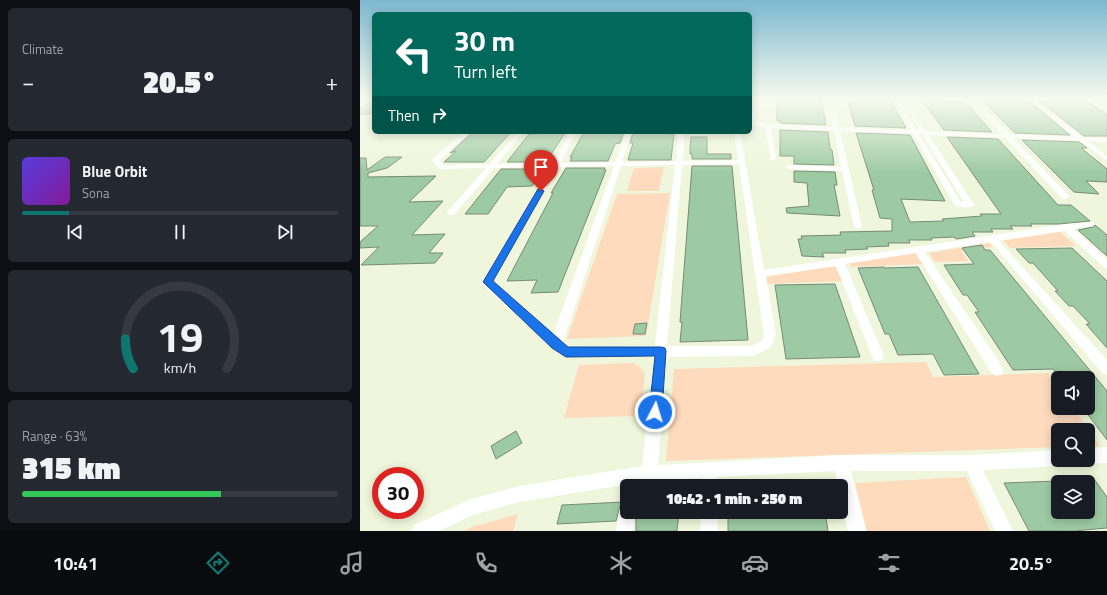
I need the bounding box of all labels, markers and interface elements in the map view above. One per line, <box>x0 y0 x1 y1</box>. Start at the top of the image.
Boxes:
text: 30 m <box>454 19 515 62</box>
icon: left <box>388 28 440 80</box>
text: Climate <box>22 39 63 59</box>
text: Turn left <box>454 58 517 85</box>
text: 20.5° <box>143 59 217 105</box>
text: − <box>22 65 34 99</box>
text: + <box>326 65 338 99</box>
text: Then <box>388 104 420 127</box>
icon: right <box>428 104 450 126</box>
pin <box>524 150 558 191</box>
icon: arrive <box>530 156 552 178</box>
text: Blue Orbit <box>82 160 147 183</box>
text: Sona <box>82 183 109 203</box>
icon: previous <box>64 221 86 243</box>
icon: pause <box>169 221 191 243</box>
icon: next <box>274 221 296 243</box>
text: 19 <box>157 305 203 368</box>
text: km/h <box>164 356 196 378</box>
map controls <box>1051 371 1095 519</box>
button: sound <box>1051 371 1095 415</box>
position arrow <box>634 391 676 433</box>
button: search <box>1051 423 1095 467</box>
text: Range · 63% <box>22 426 87 446</box>
text: 315 km <box>22 445 120 491</box>
speed limit sign: 30 <box>372 467 424 519</box>
button: layers <box>1051 475 1095 519</box>
text: 10:42 · 1 min · 250 m <box>666 487 802 510</box>
icon: directions <box>204 549 232 577</box>
icon: music <box>338 549 366 577</box>
icon: phone <box>472 549 500 577</box>
icon: climate <box>607 549 635 577</box>
icon: car <box>741 549 769 577</box>
icon: filters <box>875 549 903 577</box>
text: 10:41 <box>53 550 98 577</box>
text: 20.5° <box>1009 550 1054 577</box>

